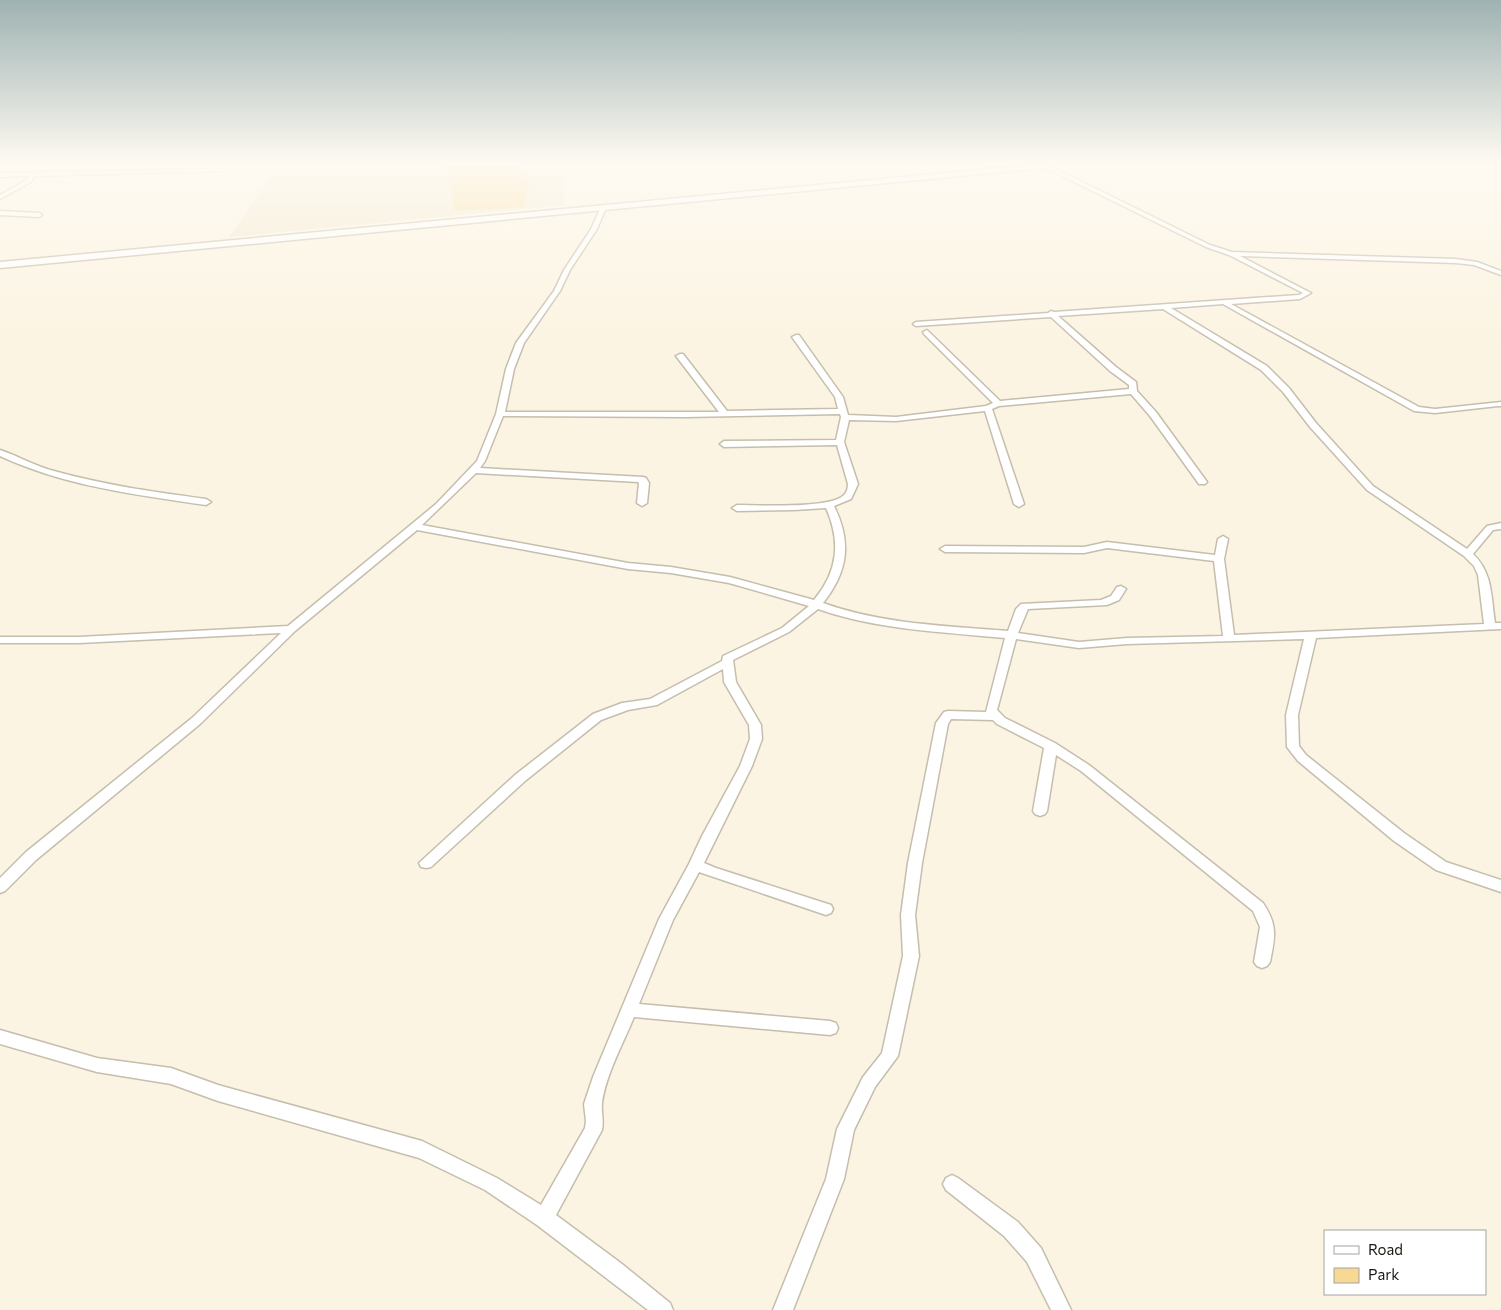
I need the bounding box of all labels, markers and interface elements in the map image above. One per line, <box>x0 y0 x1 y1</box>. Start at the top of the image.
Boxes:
legend <box>1324 1230 1486 1295</box>
text: Road <box>1368 1240 1403 1258</box>
text: Park <box>1368 1265 1399 1283</box>

